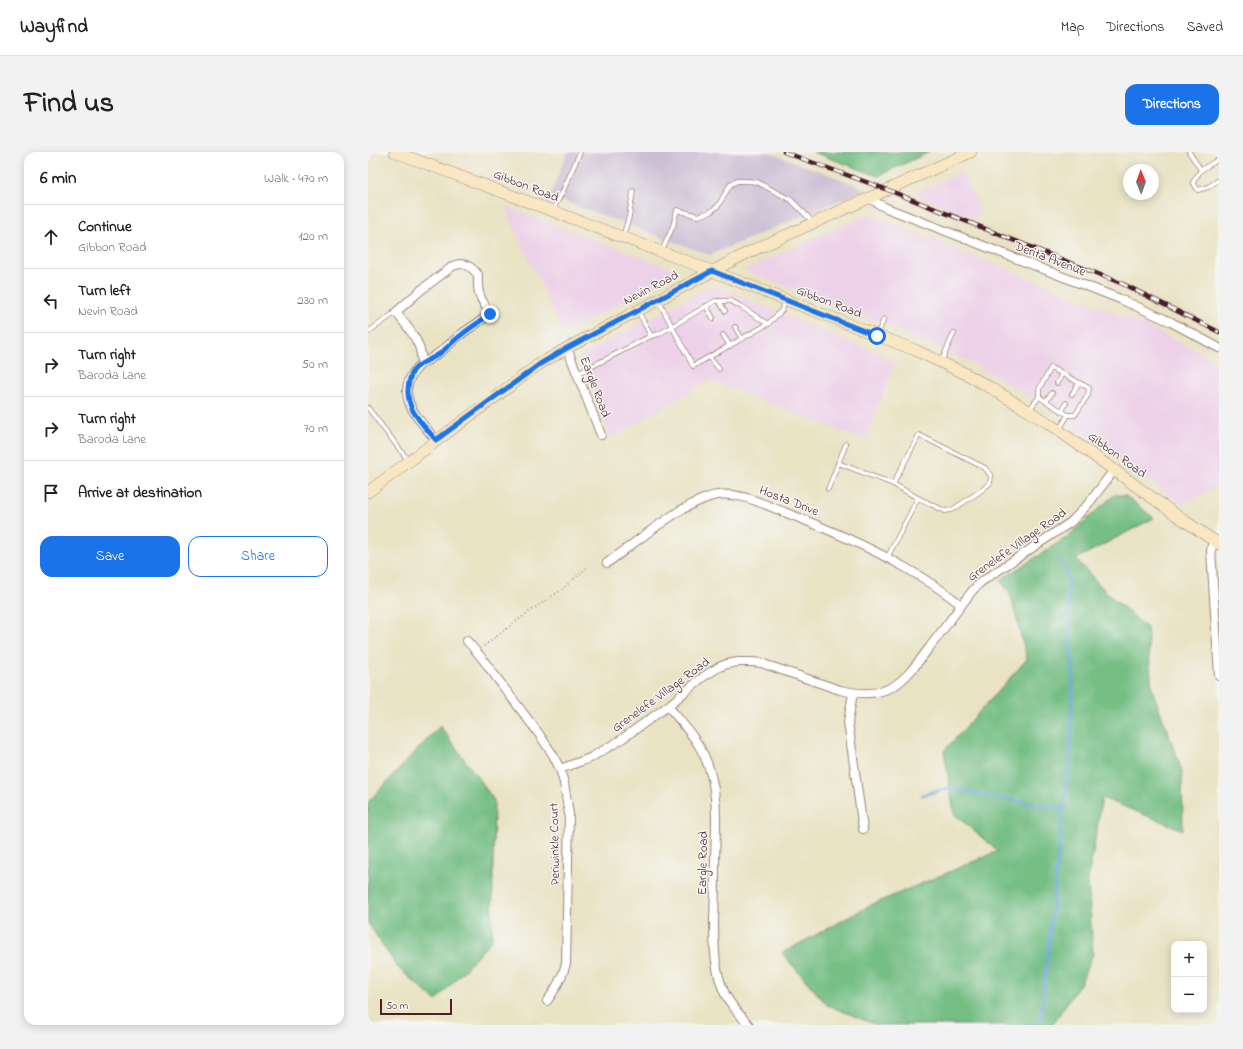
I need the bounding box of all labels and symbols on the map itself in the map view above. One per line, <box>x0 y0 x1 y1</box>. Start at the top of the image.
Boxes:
north arrow <box>1123 164 1159 200</box>
street label: Gibbon Road <box>491 165 562 207</box>
street label: Derita Avenue <box>1011 236 1089 281</box>
street label: Nevin Road <box>620 266 683 310</box>
street label: Gibbon Road <box>794 281 865 323</box>
route end <box>481 305 499 323</box>
route start <box>868 327 886 345</box>
street label: Eargle Road <box>574 354 616 421</box>
street label: Gibbon Road <box>1084 427 1151 483</box>
street label: Hosta Drive <box>756 481 822 521</box>
street label: Grenelefe Village Road <box>964 503 1072 587</box>
street label: Grenelefe Village Road <box>608 653 715 738</box>
street label: Periwinkle Court <box>545 802 565 886</box>
street label: Eargle Road <box>693 830 714 895</box>
scale bar <box>380 997 452 1016</box>

